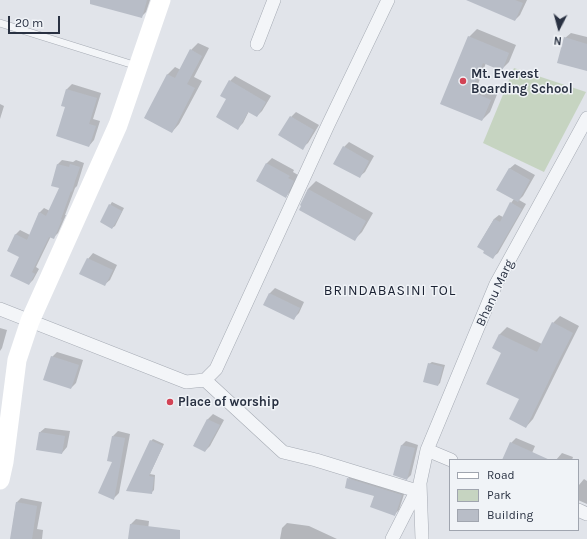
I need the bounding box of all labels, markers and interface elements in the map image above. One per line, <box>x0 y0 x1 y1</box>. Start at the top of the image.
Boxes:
scale bar <box>10 8 62 34</box>
north arrow <box>539 8 579 48</box>
text: 20 m <box>15 16 43 30</box>
text: N <box>553 34 562 47</box>
place label: Mt. Everest Boarding School <box>471 66 573 97</box>
marker: Mt. Everest Boarding School <box>458 76 468 86</box>
street label: Bhanu Marg <box>473 257 517 329</box>
district label: BRINDABASINI TOL <box>324 283 456 299</box>
place label: Place of worship <box>178 394 279 410</box>
marker: Place of worship <box>165 397 175 407</box>
legend <box>449 459 579 531</box>
text: Road <box>487 468 515 482</box>
text: Park <box>487 488 511 502</box>
text: Building <box>487 508 533 522</box>

